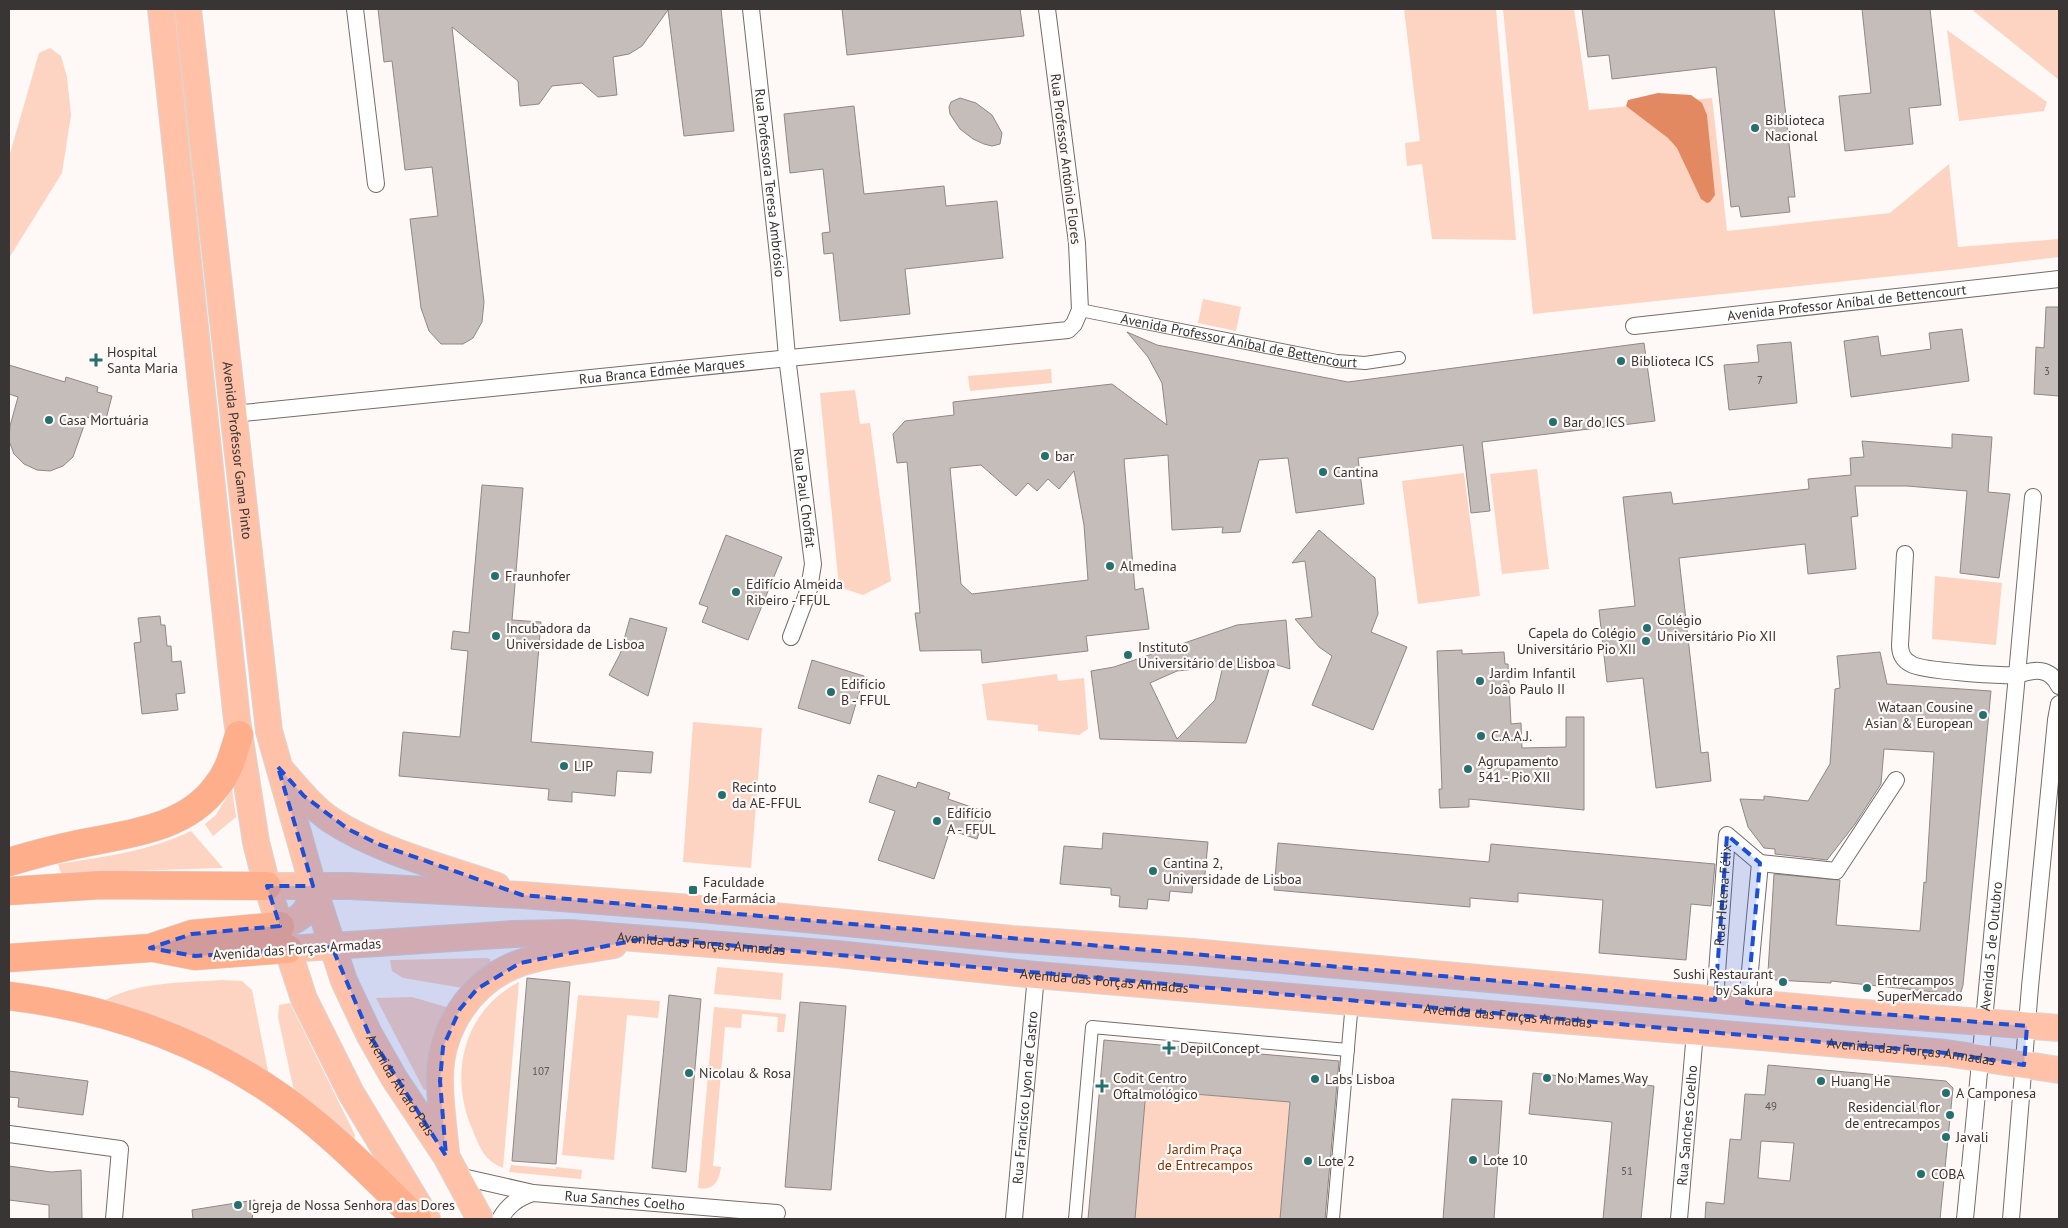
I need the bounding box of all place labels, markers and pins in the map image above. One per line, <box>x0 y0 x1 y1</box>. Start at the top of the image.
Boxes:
place label: Biblioteca Nacional <box>1765 111 1825 145</box>
marker: Biblioteca Nacional <box>1749 122 1761 134</box>
place label: Hospital Santa Maria <box>107 343 178 377</box>
place label: Biblioteca ICS <box>1631 352 1714 370</box>
marker: Hospital Santa Maria <box>89 353 103 367</box>
marker: Biblioteca ICS <box>1615 355 1627 367</box>
place label: Casa Mortuária <box>59 411 149 429</box>
place label: Bar do ICS <box>1563 413 1625 431</box>
marker: Casa Mortuária <box>43 414 55 426</box>
marker: Bar do ICS <box>1547 416 1559 428</box>
place label: bar <box>1055 447 1075 465</box>
marker: bar <box>1039 450 1051 462</box>
place label: Cantina <box>1333 463 1379 481</box>
marker: Cantina <box>1317 466 1329 478</box>
place label: Almedina <box>1120 557 1177 575</box>
marker: Almedina <box>1104 560 1116 572</box>
place label: Fraunhofer <box>505 567 571 585</box>
marker: Fraunhofer <box>489 570 501 582</box>
place label: Edifício Almeida Ribeiro - FFUL <box>746 575 843 609</box>
marker: Edifício Almeida Ribeiro - FFUL <box>730 586 742 598</box>
place label: Colégio Universitário Pio XII <box>1657 611 1776 645</box>
place label: Incubadora da Universidade de Lisboa <box>506 619 645 653</box>
marker: Colégio Universitário Pio XII <box>1641 622 1653 634</box>
place label: Capela do Colégio Universitário Pio XII <box>1517 624 1636 658</box>
marker: Incubadora da Universidade de Lisboa <box>490 630 502 642</box>
marker: Capela do Colégio Universitário Pio XII <box>1640 635 1652 647</box>
place label: Instituto Universitário de Lisboa <box>1138 638 1275 672</box>
marker: Instituto Universitário de Lisboa <box>1122 649 1134 661</box>
place label: Jardim Infantil João Paulo II <box>1489 664 1576 698</box>
place label: Edifício B - FFUL <box>841 675 890 709</box>
marker: Jardim Infantil João Paulo II <box>1474 675 1486 687</box>
marker: Edifício B - FFUL <box>825 686 837 698</box>
place label: Wataan Cousine Asian & European <box>1865 698 1973 732</box>
marker: Wataan Cousine Asian & European <box>1977 709 1989 721</box>
place label: C.A.A.J. <box>1491 727 1532 745</box>
marker: C.A.A.J. <box>1475 730 1487 742</box>
place label: Agrupamento 541 - Pio XII <box>1478 752 1559 786</box>
place label: LIP <box>574 757 593 775</box>
marker: LIP <box>558 760 570 772</box>
marker: Agrupamento 541 - Pio XII <box>1462 763 1474 775</box>
place label: Recinto da AE-FFUL <box>732 778 801 812</box>
marker: Recinto da AE-FFUL <box>716 789 728 801</box>
place label: Edifício A - FFUL <box>947 804 996 838</box>
marker: Edifício A - FFUL <box>931 815 943 827</box>
place label: Cantina 2, Universidade de Lisboa <box>1163 854 1302 888</box>
marker: Cantina 2, Universidade de Lisboa <box>1147 865 1159 877</box>
place label: Faculdade de Farmácia <box>703 873 776 907</box>
marker: Faculdade de Farmácia <box>687 884 699 896</box>
place label: Sushi Restaurant by Sakura <box>1673 965 1773 999</box>
place label: Entrecampos SuperMercado <box>1877 971 1963 1005</box>
marker: Sushi Restaurant by Sakura <box>1777 976 1789 988</box>
marker: Entrecampos SuperMercado <box>1861 982 1873 994</box>
place label: DepilConcept <box>1180 1039 1260 1057</box>
marker: DepilConcept <box>1162 1041 1176 1055</box>
place label: Nicolau & Rosa <box>699 1064 791 1082</box>
marker: Nicolau & Rosa <box>683 1067 695 1079</box>
place label: Codit Centro Oftalmológico <box>1113 1069 1198 1103</box>
place label: No Mames Way <box>1557 1069 1648 1087</box>
place label: Labs Lisboa <box>1325 1070 1395 1088</box>
marker: No Mames Way <box>1541 1072 1553 1084</box>
place label: Huang He <box>1831 1072 1890 1090</box>
marker: Labs Lisboa <box>1309 1073 1321 1085</box>
marker: Huang He <box>1815 1075 1827 1087</box>
marker: Codit Centro Oftalmológico <box>1095 1079 1109 1093</box>
place label: A Camponesa <box>1956 1084 2036 1102</box>
marker: A Camponesa <box>1940 1087 1952 1099</box>
place label: Residencial flor de entrecampos <box>1845 1098 1940 1132</box>
marker: Residencial flor de entrecampos <box>1944 1109 1956 1121</box>
place label: Javali <box>1955 1128 1989 1146</box>
marker: Javali <box>1940 1131 1952 1143</box>
place label: Lote 10 <box>1483 1151 1528 1169</box>
place label: Lote 2 <box>1318 1152 1355 1170</box>
marker: Lote 10 <box>1467 1154 1479 1166</box>
marker: Lote 2 <box>1302 1155 1314 1167</box>
place label: COBA <box>1931 1165 1965 1183</box>
marker: COBA <box>1915 1168 1927 1180</box>
place label: Igreja de Nossa Senhora das Dores <box>248 1196 455 1214</box>
marker: Igreja de Nossa Senhora das Dores <box>232 1199 244 1211</box>

